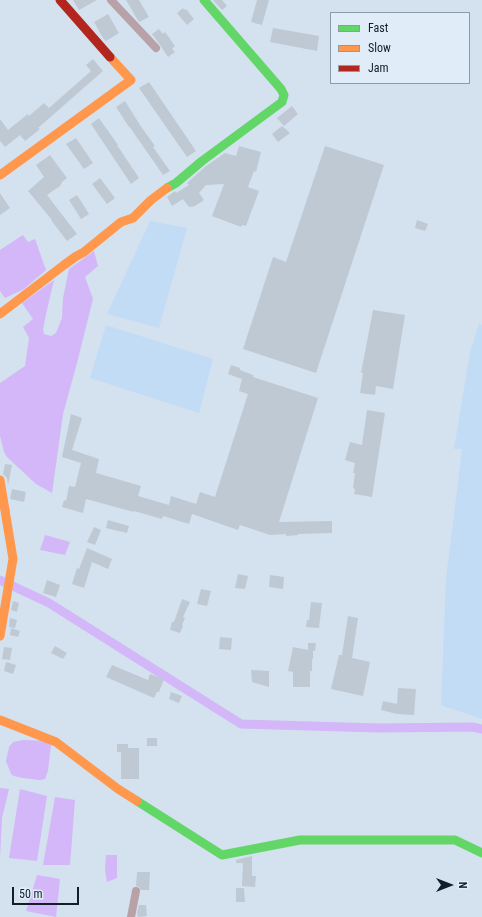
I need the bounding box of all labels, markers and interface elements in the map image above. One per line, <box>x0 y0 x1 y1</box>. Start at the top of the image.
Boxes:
legend <box>330 12 470 84</box>
text: Fast <box>368 21 388 35</box>
text: Slow <box>368 41 391 55</box>
text: Jam <box>368 61 389 75</box>
north arrow <box>430 865 470 905</box>
scale bar <box>14 879 81 905</box>
text: N <box>456 882 469 888</box>
text: 50 m <box>19 887 43 901</box>

